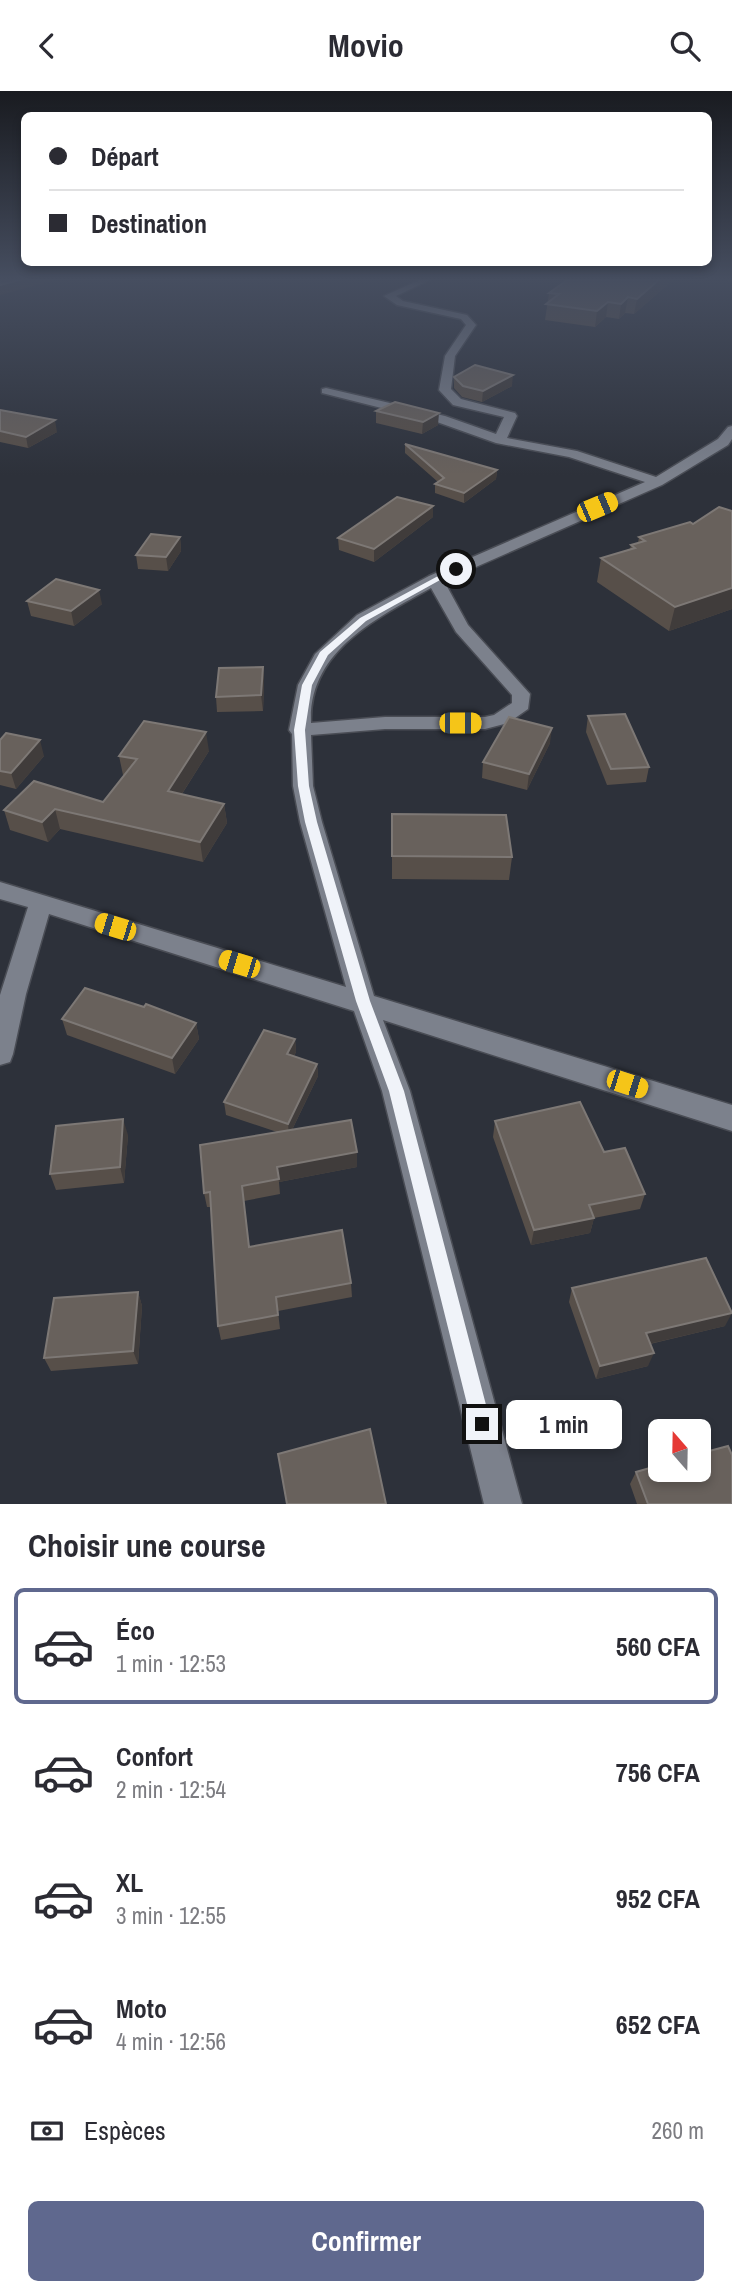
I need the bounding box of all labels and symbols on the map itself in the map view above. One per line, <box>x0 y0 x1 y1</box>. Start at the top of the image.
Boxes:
car <box>574 489 621 525</box>
route start <box>440 553 472 585</box>
car <box>440 713 482 734</box>
car <box>92 911 139 943</box>
car <box>216 948 263 980</box>
car <box>604 1068 651 1100</box>
callout: 1 min <box>506 1399 622 1449</box>
route end <box>466 1408 498 1440</box>
north arrow <box>648 1419 710 1482</box>

